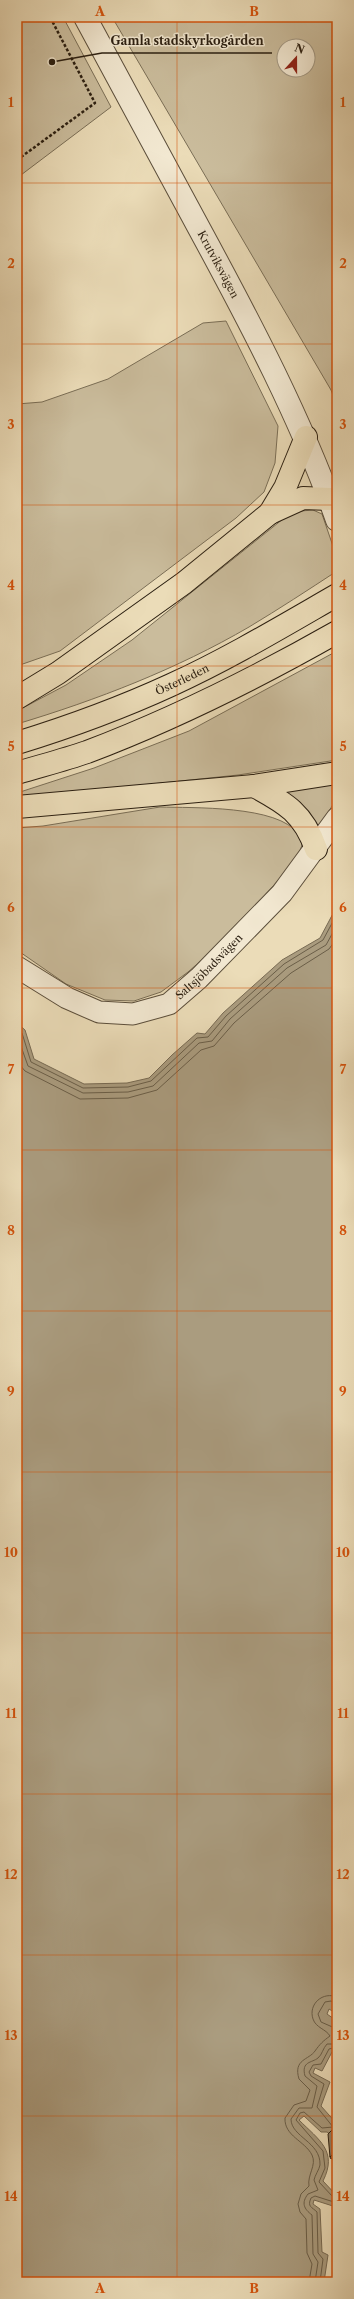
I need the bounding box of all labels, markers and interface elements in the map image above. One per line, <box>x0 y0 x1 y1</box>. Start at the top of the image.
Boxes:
text: A <box>94 3 106 19</box>
text: B <box>249 3 259 19</box>
callout: Gamla stadskyrkogården <box>102 29 272 53</box>
text: Gamla stadskyrkogården <box>110 33 264 48</box>
north arrow <box>276 38 316 78</box>
text: N <box>293 40 307 57</box>
text: 1 <box>8 94 14 110</box>
text: 1 <box>340 94 346 110</box>
street label: Krutviksvägen <box>195 228 242 301</box>
text: 2 <box>7 255 15 271</box>
text: 2 <box>339 255 347 271</box>
text: 3 <box>7 416 15 432</box>
text: 3 <box>339 416 347 432</box>
text: 4 <box>7 577 15 593</box>
text: 4 <box>339 577 347 593</box>
street label: Österleden <box>153 661 211 698</box>
text: 5 <box>7 738 15 754</box>
text: 5 <box>339 738 347 754</box>
text: 6 <box>7 899 15 915</box>
text: 6 <box>339 899 347 915</box>
street label: Saltsjöbadsvägen <box>172 931 246 1002</box>
text: 7 <box>8 1061 15 1077</box>
text: 7 <box>340 1061 347 1077</box>
text: 8 <box>7 1222 15 1238</box>
text: 8 <box>339 1222 347 1238</box>
text: 9 <box>7 1383 15 1399</box>
text: 9 <box>339 1383 347 1399</box>
text: 10 <box>4 1544 18 1560</box>
text: 10 <box>336 1544 350 1560</box>
text: 11 <box>5 1705 17 1721</box>
text: 11 <box>337 1705 349 1721</box>
text: 12 <box>4 1866 18 1882</box>
text: 12 <box>336 1866 350 1882</box>
text: 13 <box>4 2027 18 2043</box>
text: 13 <box>336 2027 350 2043</box>
text: 14 <box>4 2188 18 2204</box>
text: 14 <box>336 2188 350 2204</box>
text: A <box>94 2280 106 2296</box>
text: B <box>249 2280 259 2296</box>

